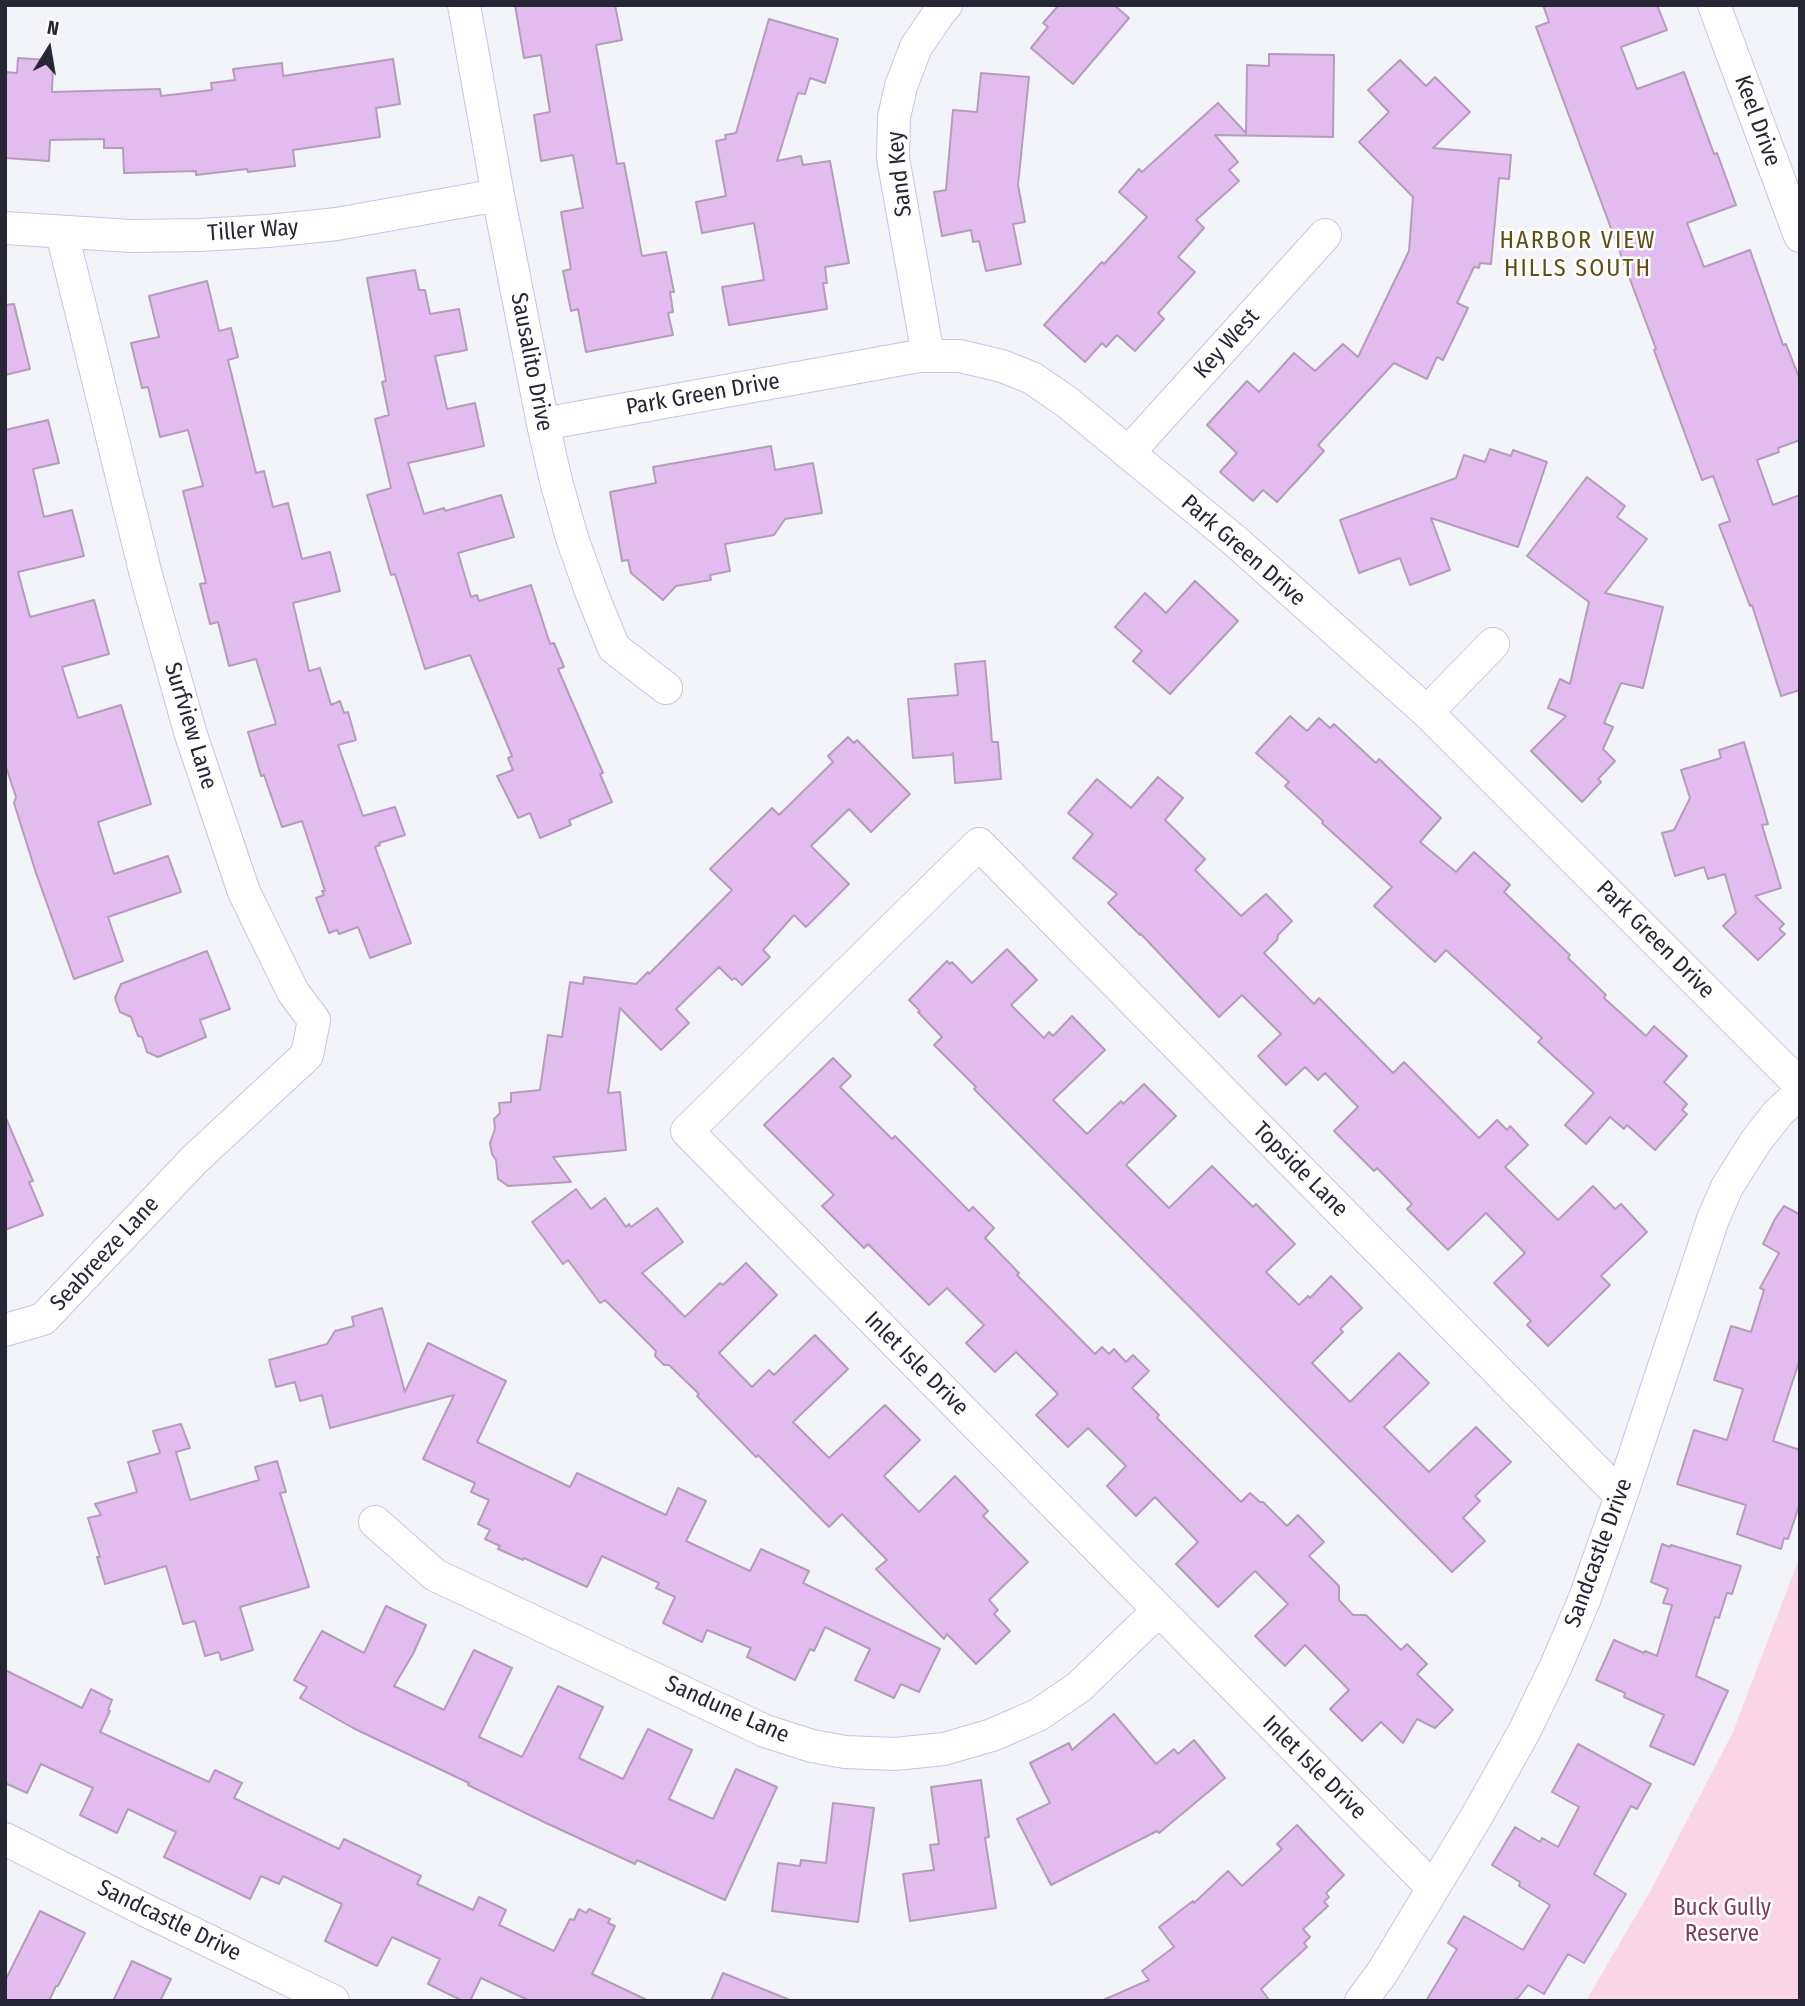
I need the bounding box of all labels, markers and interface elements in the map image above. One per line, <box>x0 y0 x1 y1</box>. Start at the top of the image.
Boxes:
north arrow <box>14 14 84 84</box>
text: N <box>45 16 61 40</box>
street label: Keel Drive <box>1728 72 1786 170</box>
street label: Sand Key <box>882 130 918 218</box>
street label: Tiller Way <box>207 214 299 248</box>
district label: HARBOR VIEW HILLS SOUTH <box>1501 227 1655 283</box>
street label: Sausalito Drive <box>504 290 558 434</box>
street label: Key West <box>1188 303 1266 385</box>
street label: Park Green Drive <box>624 368 782 422</box>
street label: Park Green Drive <box>1175 489 1311 613</box>
street label: Surfview Lane <box>158 659 222 793</box>
street label: Park Green Drive <box>1590 875 1720 1005</box>
street label: Topside Lane <box>1247 1117 1353 1223</box>
street label: Seabreeze Lane <box>45 1191 165 1317</box>
street label: Inlet Isle Drive <box>858 1306 974 1422</box>
street label: Sandcastle Drive <box>1559 1475 1639 1631</box>
street label: Sandune Lane <box>661 1670 793 1750</box>
street label: Inlet Isle Drive <box>1256 1710 1372 1826</box>
street label: Sandcastle Drive <box>93 1874 245 1968</box>
park label: Buck Gully Reserve <box>1673 1895 1771 1949</box>

